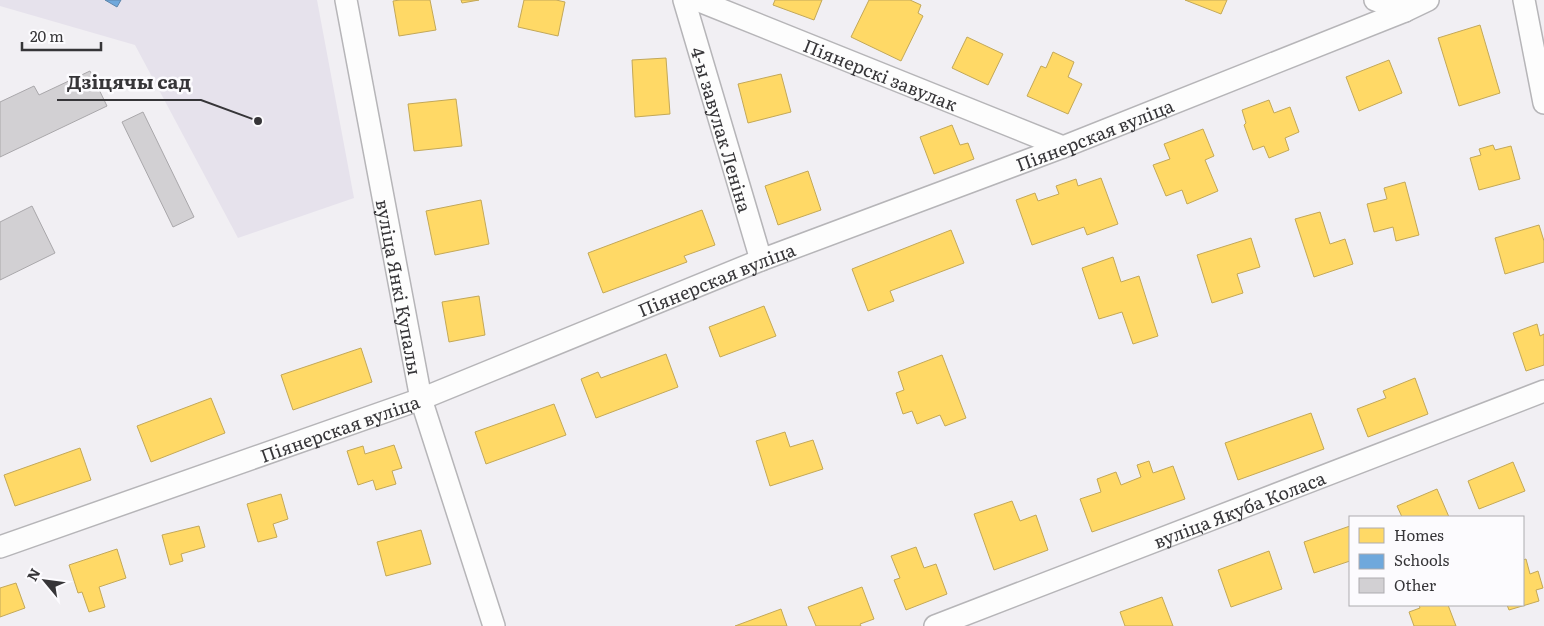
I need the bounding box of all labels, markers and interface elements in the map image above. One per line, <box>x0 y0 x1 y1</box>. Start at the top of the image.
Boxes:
scale bar <box>22 20 101 52</box>
text: 20 m <box>30 24 64 47</box>
street label: Піянерскі завулак <box>800 31 962 117</box>
street label: 4-ы завулак Леніна <box>685 43 760 216</box>
callout: Дзіцячы сад <box>57 66 201 100</box>
text: Дзіцячы сад <box>67 67 191 95</box>
street label: Піянерская вуліца <box>1012 91 1178 177</box>
street label: вуліца Янкі Купалы <box>370 197 430 377</box>
street label: Піянерская вуліца <box>633 235 799 323</box>
street label: Піянерская вуліца <box>256 387 423 468</box>
street label: вуліца Якуба Коласа <box>1149 463 1329 554</box>
legend <box>1349 516 1524 606</box>
text: Homes <box>1394 523 1444 546</box>
text: Schools <box>1394 548 1450 571</box>
north arrow <box>20 556 70 606</box>
text: N <box>21 564 44 584</box>
text: Other <box>1394 573 1436 596</box>

